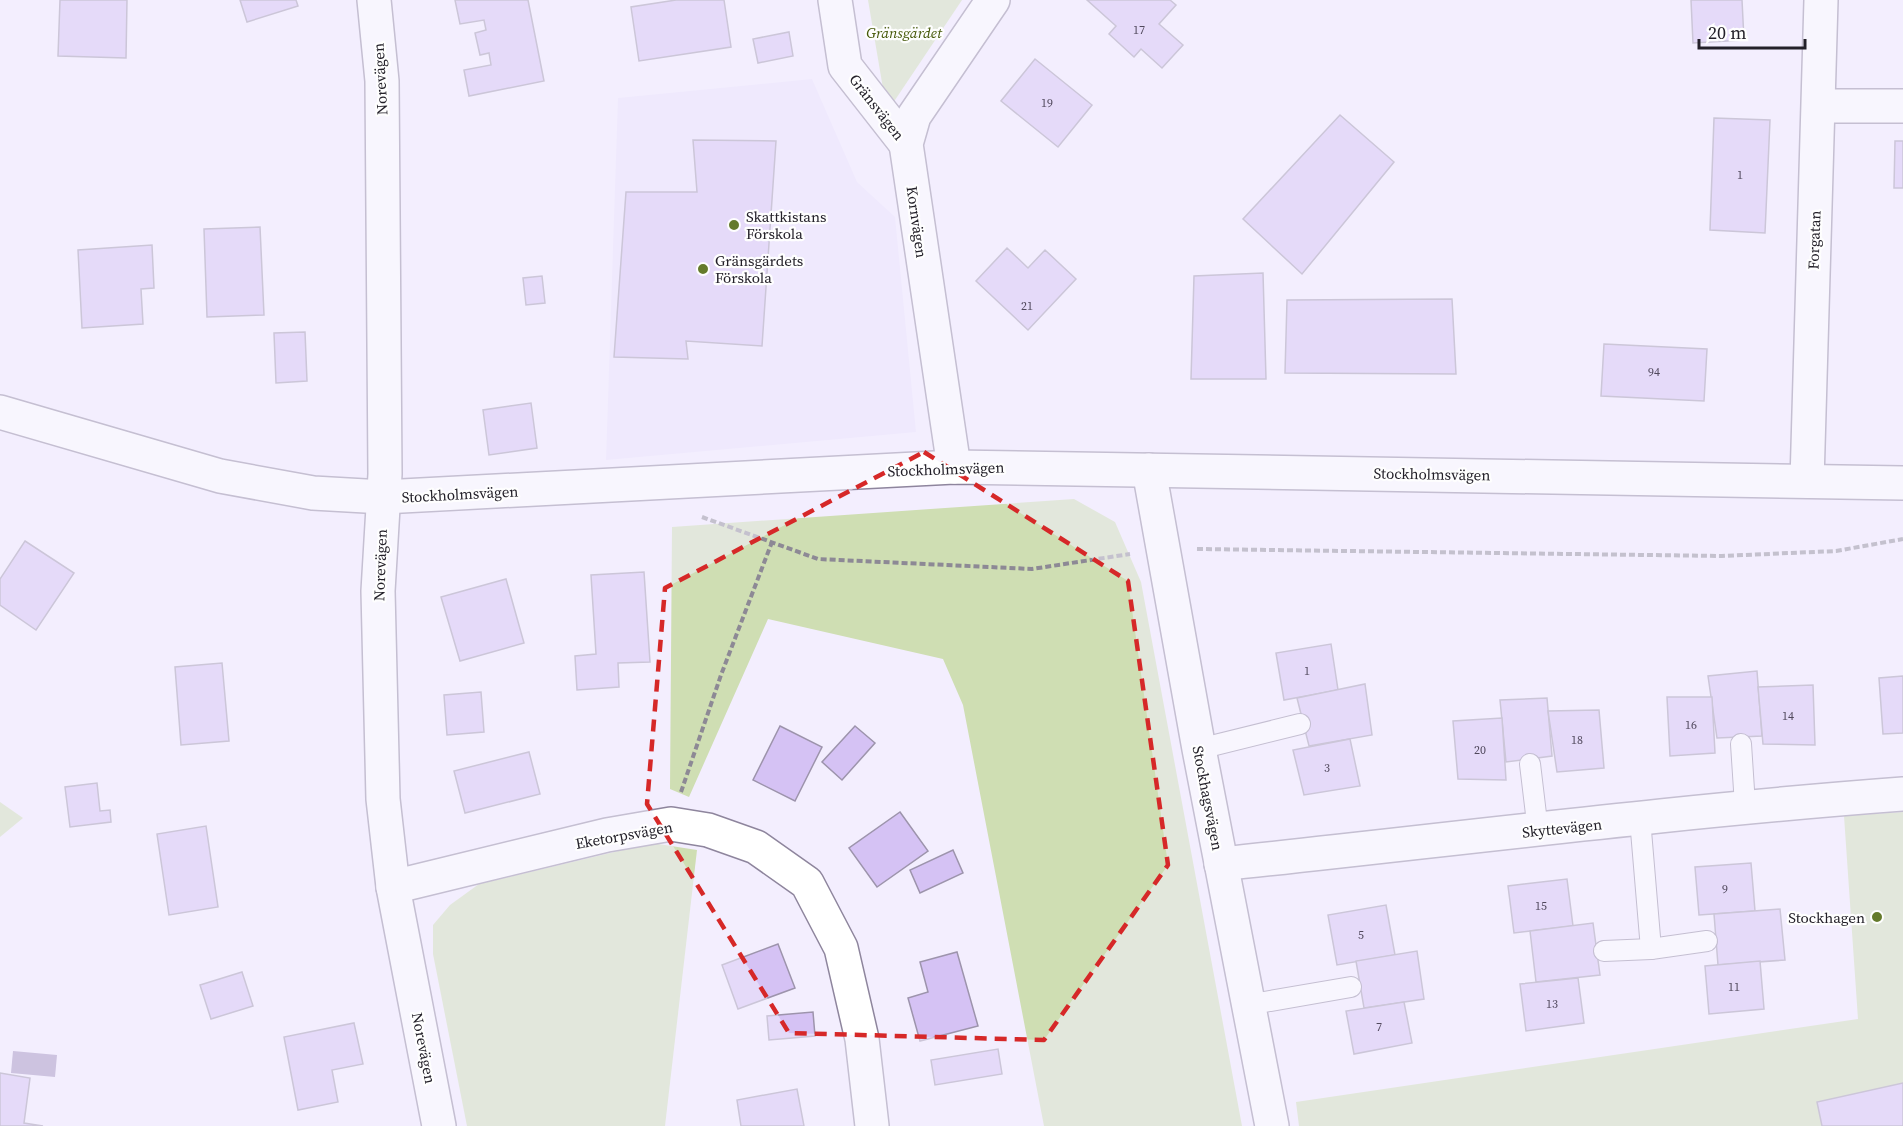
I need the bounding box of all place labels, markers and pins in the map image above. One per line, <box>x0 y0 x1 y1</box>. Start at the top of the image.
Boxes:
place label: Skattkistans Förskola <box>746 206 826 244</box>
marker: Skattkistans Förskola <box>727 218 741 232</box>
place label: Gränsgärdets Förskola <box>715 250 803 288</box>
marker: Gränsgärdets Förskola <box>696 262 710 276</box>
place label: Stockhagen <box>1788 907 1865 928</box>
marker: Stockhagen <box>1870 910 1884 924</box>

